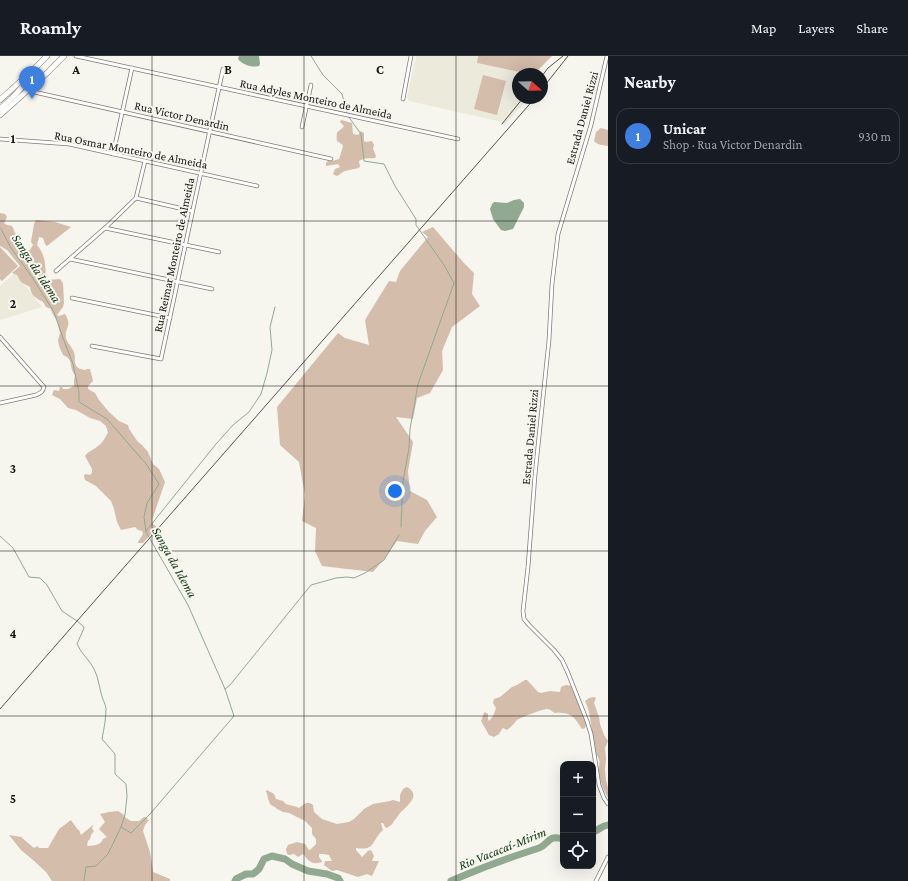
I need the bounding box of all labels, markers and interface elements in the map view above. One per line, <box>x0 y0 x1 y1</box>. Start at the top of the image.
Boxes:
text: Roamly <box>20 17 81 38</box>
text: Map <box>751 20 776 36</box>
text: Layers <box>798 20 835 36</box>
text: Share <box>857 20 888 36</box>
text: A <box>71 62 80 77</box>
text: B <box>224 62 232 77</box>
text: C <box>376 62 384 77</box>
pin: 1 <box>19 66 45 99</box>
north arrow <box>512 68 548 104</box>
street label: Estrada Daniel Rizzi <box>563 70 601 166</box>
text: Nearby <box>624 73 676 92</box>
street label: Rua Adyles Monteiro de Almeida <box>239 76 394 122</box>
street label: Rua Victor Denardin <box>133 98 231 134</box>
text: Unicar <box>663 121 706 137</box>
street label: Rua Osmar Monteiro de Almeida <box>53 128 209 172</box>
text: 1 <box>636 129 640 144</box>
text: 930 m <box>858 129 891 144</box>
text: 1 <box>11 131 16 146</box>
text: Shop · Rua Victor Denardin <box>663 137 802 152</box>
street label: Rua Reimar Monteiro de Almeida <box>151 176 197 334</box>
water label: Sanga da Idema <box>9 231 64 305</box>
text: 2 <box>10 296 17 311</box>
street label: Estrada Daniel Rizzi <box>519 389 541 485</box>
text: 3 <box>10 461 16 476</box>
your location <box>385 481 405 501</box>
water label: Sanga da Idema <box>149 524 200 600</box>
text: 4 <box>9 626 17 641</box>
map controls <box>560 761 596 869</box>
button: + <box>560 761 596 797</box>
text: 5 <box>10 791 16 806</box>
button: − <box>560 797 596 833</box>
water label: Rio Vacacaí-Mirim <box>456 824 549 873</box>
button: locate <box>560 833 596 869</box>

